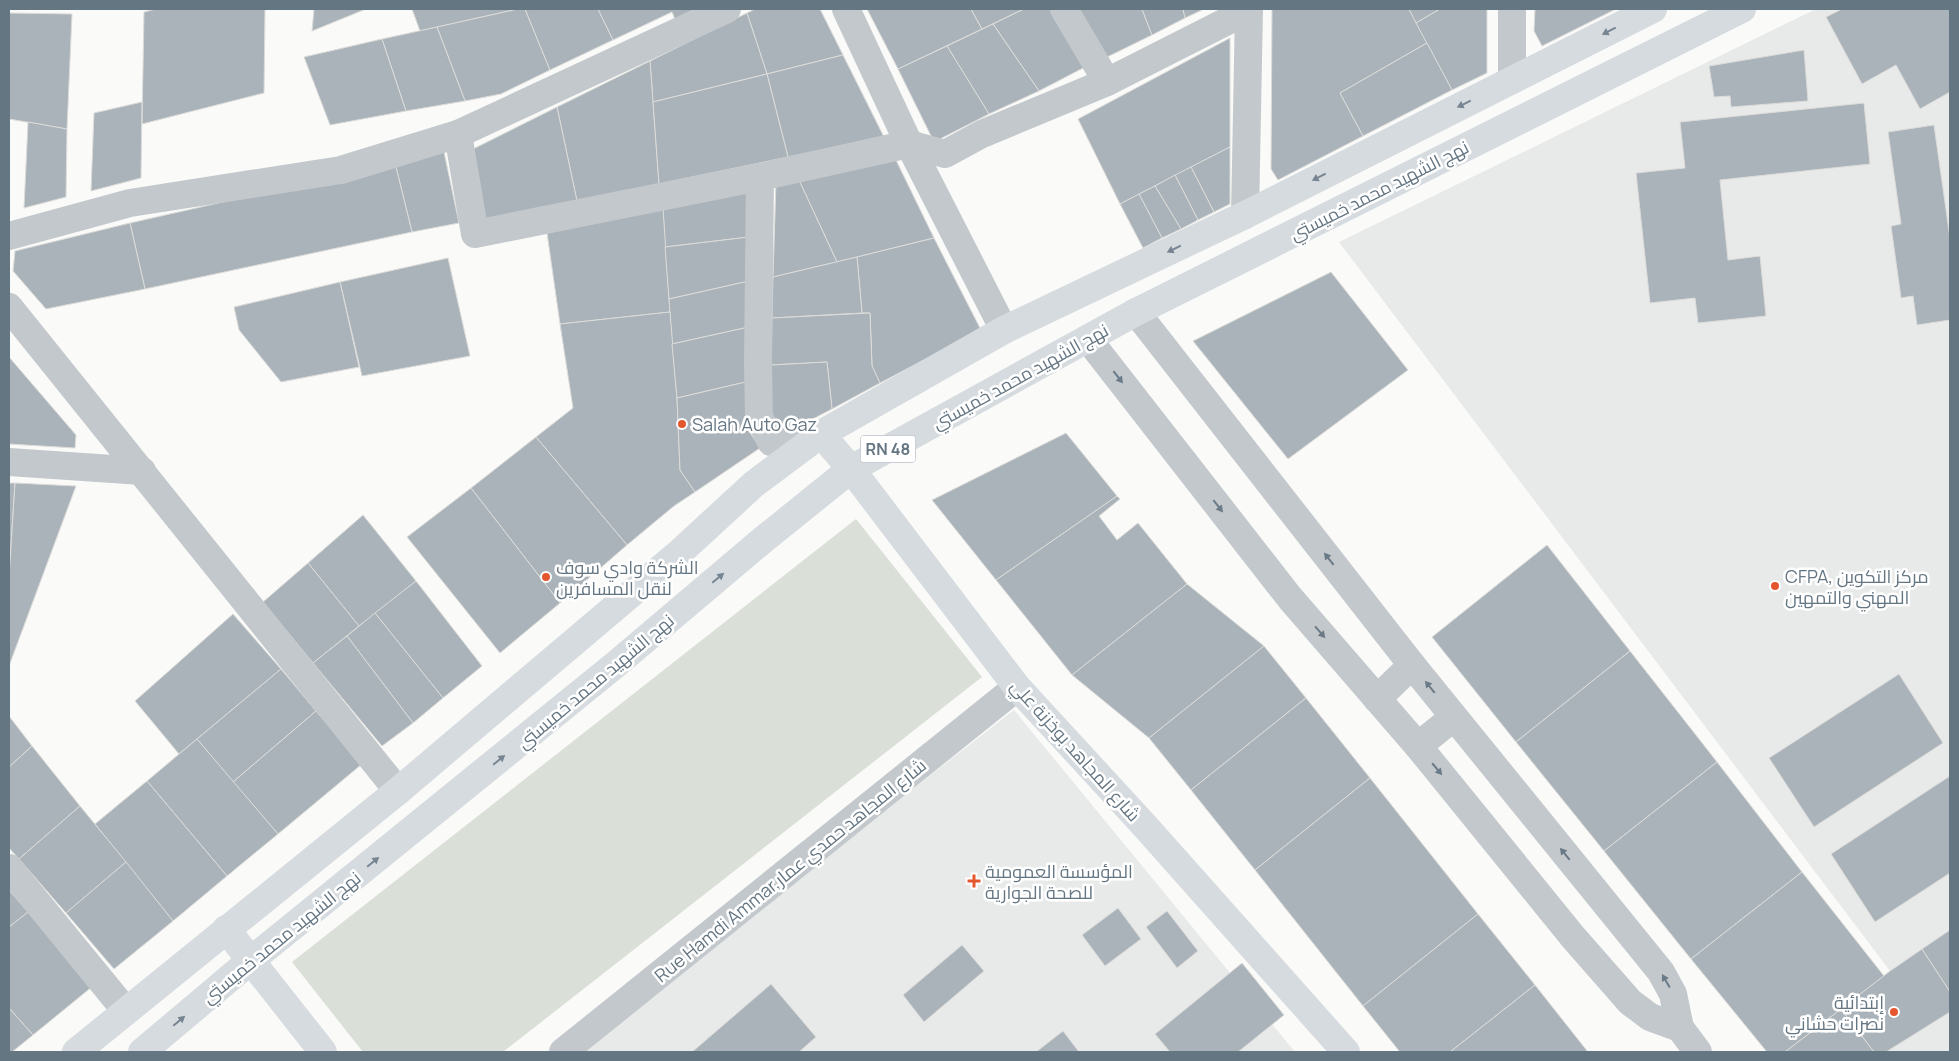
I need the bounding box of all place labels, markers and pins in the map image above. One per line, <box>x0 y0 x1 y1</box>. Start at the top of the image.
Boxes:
place label: Salah Auto Gaz <box>692 412 817 436</box>
marker: Salah Auto Gaz <box>676 418 688 430</box>
place label: الشركة وادي سوف لنقل المسافرين <box>556 555 699 600</box>
place label: CFPA, مركز التكوين المهني والتمهين <box>1785 564 1929 612</box>
marker: الشركة وادي سوف لنقل المسافرين <box>540 571 552 583</box>
marker: CFPA, مركز التكوين المهني والتمهين <box>1769 580 1781 592</box>
place label: المؤسسة العمومية للصحة الجوارية <box>985 859 1133 904</box>
marker: المؤسسة العمومية للصحة الجوارية <box>967 874 981 888</box>
place label: إبتدائية نصرات حشاني <box>1785 990 1884 1038</box>
marker: إبتدائية نصرات حشاني <box>1888 1006 1900 1018</box>

